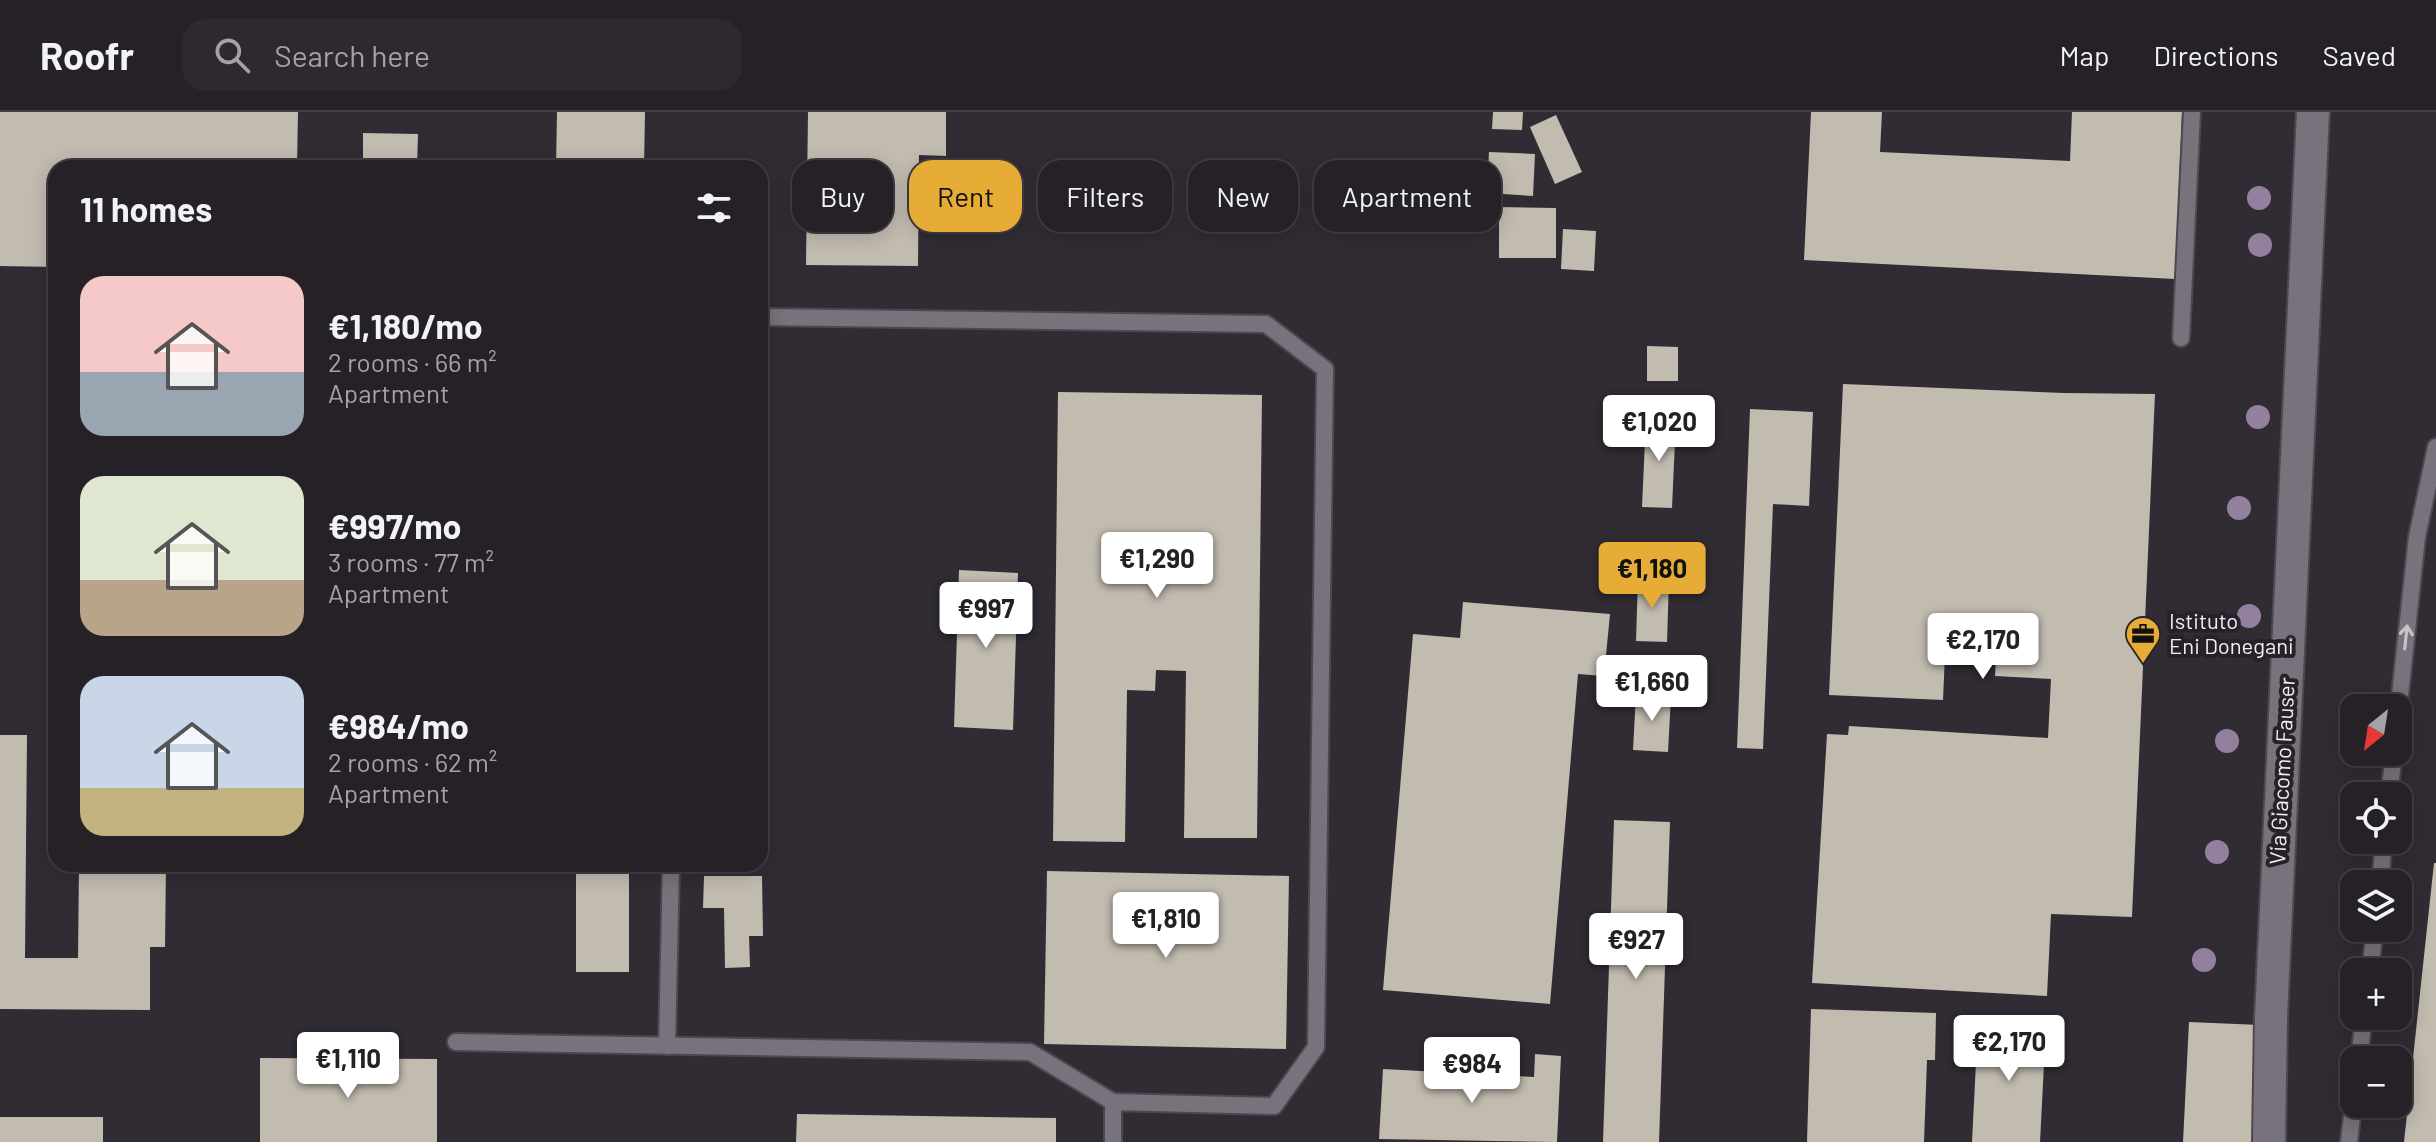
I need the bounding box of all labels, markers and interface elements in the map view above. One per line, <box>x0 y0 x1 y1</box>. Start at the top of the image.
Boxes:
search box <box>182 19 742 91</box>
text: Roofr <box>40 32 134 78</box>
icon: search <box>210 33 254 77</box>
text: Search here <box>274 37 430 73</box>
text: Map <box>2060 38 2109 72</box>
text: Directions <box>2153 38 2279 72</box>
text: Saved <box>2323 38 2396 72</box>
chip: Buy <box>792 160 893 232</box>
chip: Rent <box>909 160 1022 232</box>
chip: Filters <box>1038 160 1172 232</box>
chip: New <box>1188 160 1298 232</box>
chip: Apartment <box>1314 160 1501 232</box>
icon: filters <box>692 186 736 230</box>
text: 11 homes <box>80 188 212 229</box>
text: €1,180/mo <box>328 305 483 346</box>
icon: home <box>144 308 240 404</box>
text: 2 rooms · 66 m² <box>328 346 497 377</box>
text: Apartment <box>328 377 449 408</box>
pin: €1,020 <box>1594 395 1724 463</box>
text: €1,020 <box>1621 405 1697 436</box>
text: €997/mo <box>328 505 461 546</box>
icon: home <box>144 508 240 604</box>
pin: €1,290 <box>1092 532 1222 600</box>
text: €1,290 <box>1119 542 1195 573</box>
pin: €1,180 <box>1587 542 1717 610</box>
text: 3 rooms · 77 m² <box>328 546 494 577</box>
text: €1,180 <box>1617 552 1687 583</box>
text: Apartment <box>328 577 449 608</box>
pin: €997 <box>939 582 1033 650</box>
text: €997 <box>958 592 1015 623</box>
place label: Istituto Eni Donegani <box>2169 607 2294 658</box>
pin: €2,170 <box>1918 613 2048 681</box>
office icon: Istituto Eni Donegani <box>2124 615 2162 665</box>
text: €2,170 <box>1946 623 2020 654</box>
one-way arrow <box>2399 624 2414 651</box>
pin: €1,660 <box>1587 655 1717 723</box>
text: €1,660 <box>1614 665 1690 696</box>
street label: Via Giacomo Fauser <box>2263 677 2299 865</box>
north arrow <box>2340 694 2412 766</box>
map controls <box>2340 694 2412 1118</box>
text: €984/mo <box>328 705 469 746</box>
icon: home <box>144 708 240 804</box>
text: 2 rooms · 62 m² <box>328 746 497 777</box>
text: Apartment <box>328 777 449 808</box>
button: locate <box>2340 782 2412 854</box>
button: layers <box>2340 870 2412 942</box>
pin: €1,810 <box>1101 892 1231 960</box>
text: €1,810 <box>1131 902 1201 933</box>
pin: €927 <box>1589 913 1683 981</box>
text: €927 <box>1607 923 1665 954</box>
button: + <box>2340 958 2412 1030</box>
pin: €2,170 <box>1944 1015 2074 1083</box>
text: €2,170 <box>1972 1025 2046 1056</box>
pin: €1,110 <box>283 1032 413 1100</box>
pin: €984 <box>1425 1037 1519 1105</box>
text: €1,110 <box>315 1042 381 1073</box>
button: − <box>2340 1046 2412 1118</box>
text: €984 <box>1442 1047 1502 1078</box>

